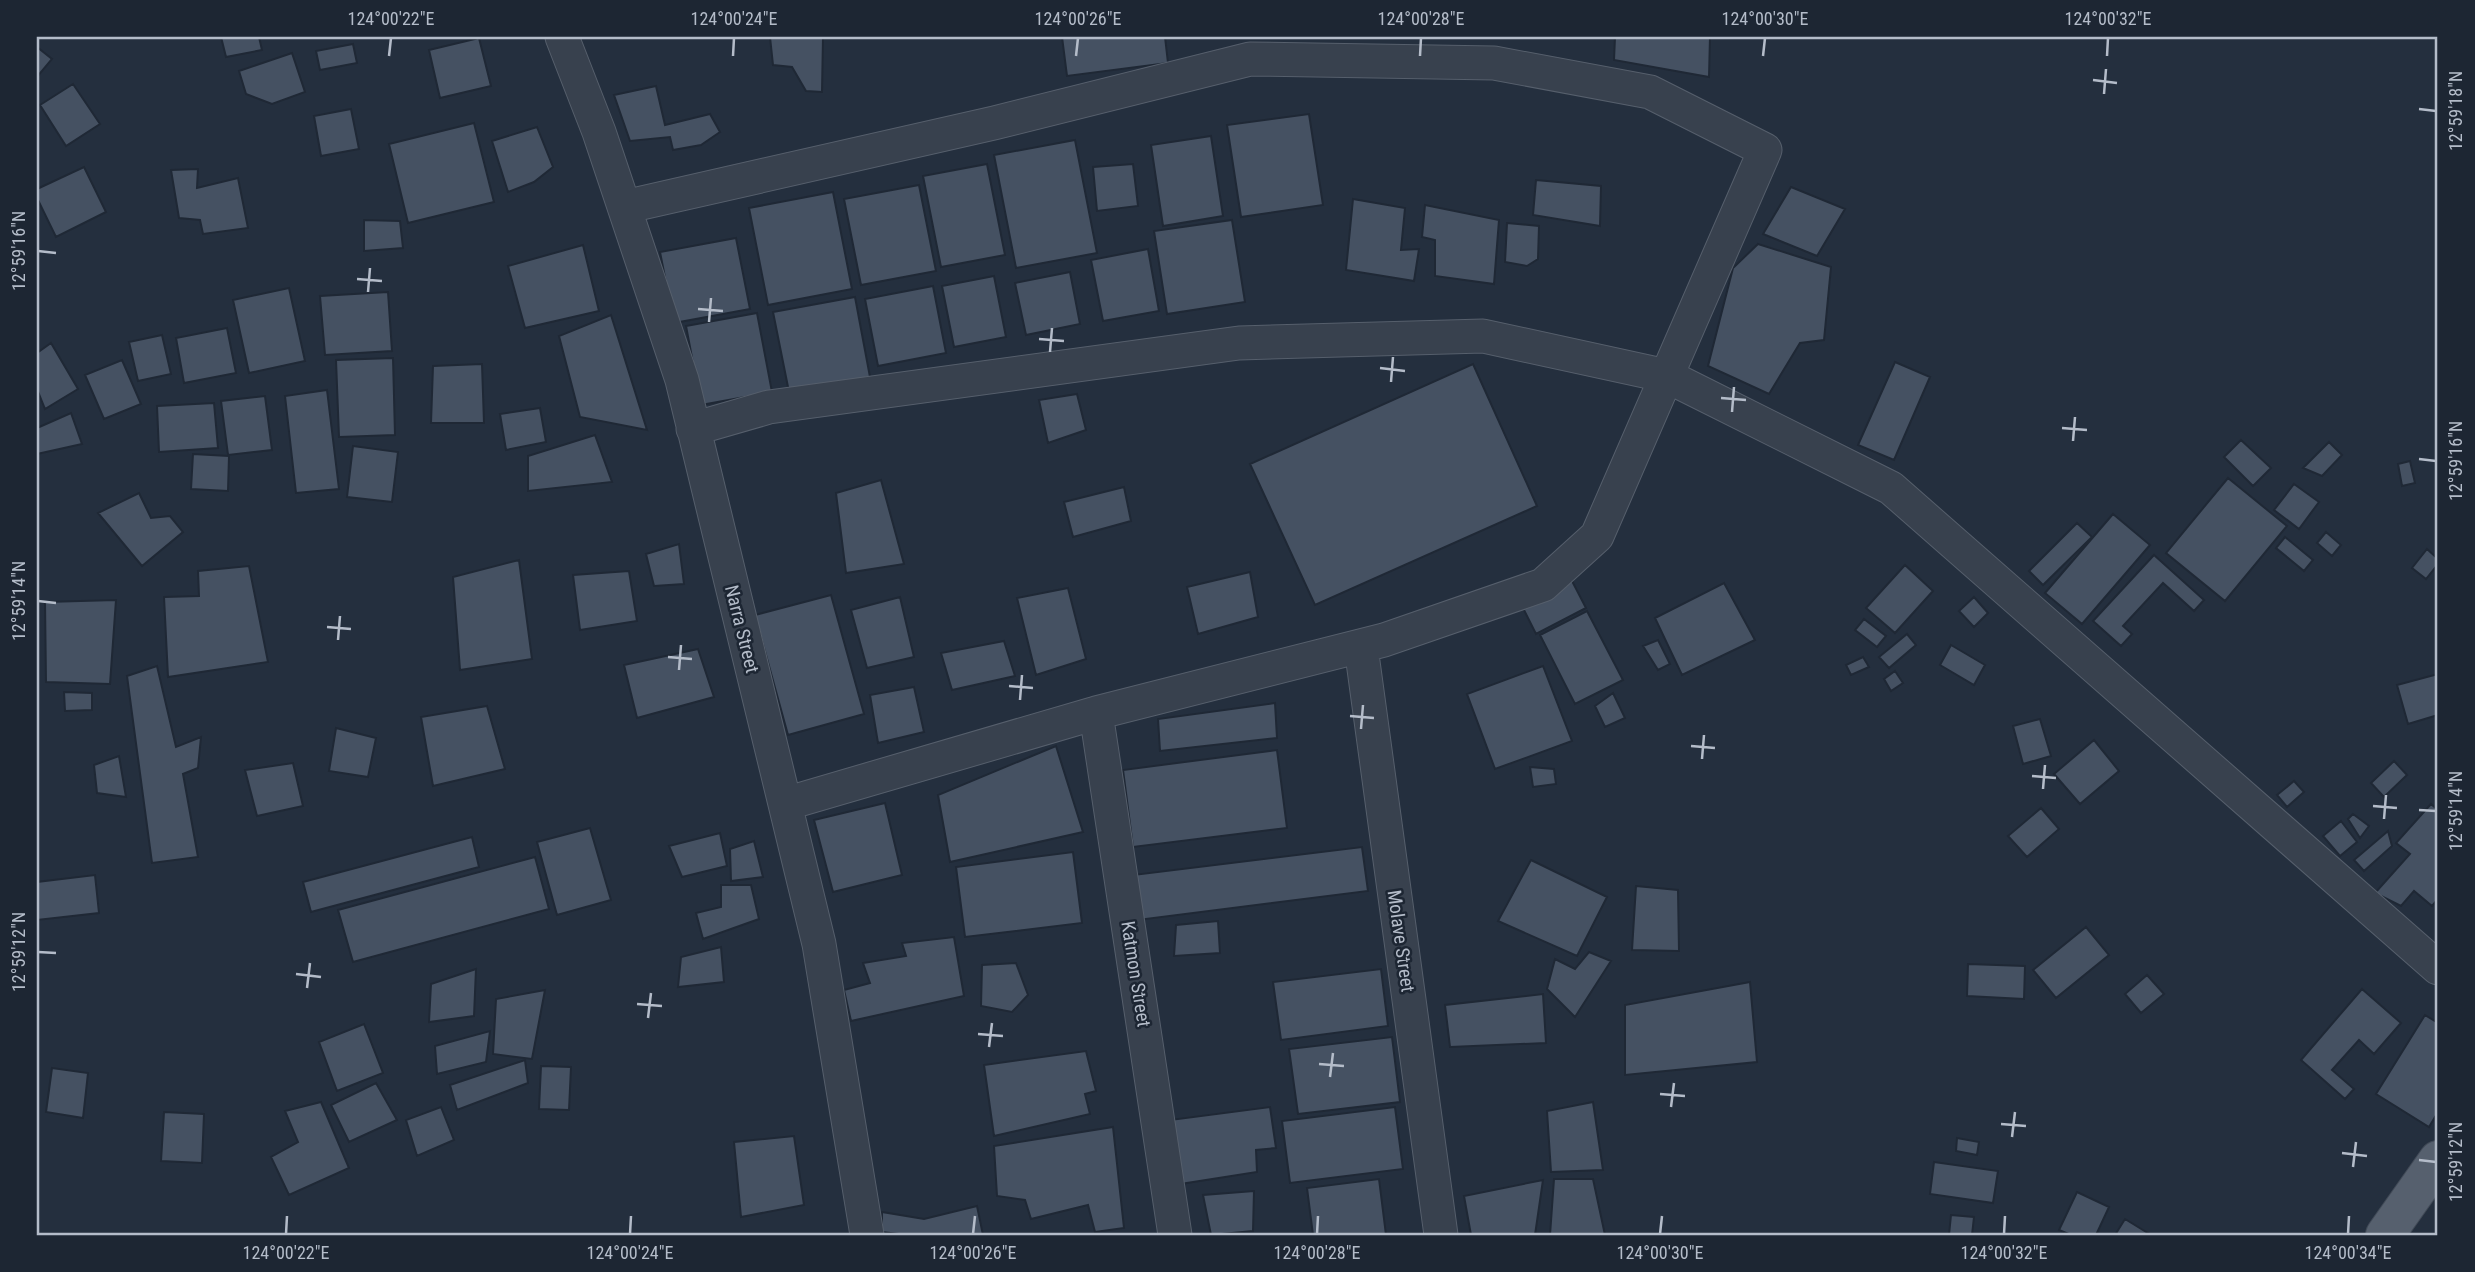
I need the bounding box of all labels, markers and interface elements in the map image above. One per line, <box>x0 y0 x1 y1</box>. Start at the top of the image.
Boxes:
text: 124°00'22"E <box>348 8 434 29</box>
text: 124°00'24"E <box>691 8 777 29</box>
text: 124°00'26"E <box>1035 8 1121 29</box>
text: 124°00'28"E <box>1378 8 1464 29</box>
text: 124°00'30"E <box>1722 8 1808 29</box>
text: 124°00'32"E <box>2065 8 2151 29</box>
text: 12°59'18"N <box>2445 71 2466 151</box>
text: 12°59'16"N <box>8 211 29 291</box>
text: 12°59'16"N <box>2445 421 2466 501</box>
text: 12°59'14"N <box>8 561 29 641</box>
street label: Narra Street <box>720 583 764 675</box>
text: 12°59'14"N <box>2445 771 2466 851</box>
street label: Molave Street <box>1382 888 1420 994</box>
text: 12°59'12"N <box>8 912 29 992</box>
street label: Katmon Street <box>1116 919 1156 1029</box>
text: 12°59'12"N <box>2445 1122 2466 1202</box>
text: 124°00'22"E <box>243 1242 329 1263</box>
text: 124°00'24"E <box>587 1242 673 1263</box>
text: 124°00'26"E <box>930 1242 1016 1263</box>
text: 124°00'28"E <box>1274 1242 1360 1263</box>
text: 124°00'30"E <box>1617 1242 1703 1263</box>
text: 124°00'32"E <box>1961 1242 2047 1263</box>
text: 124°00'34"E <box>2305 1242 2391 1263</box>

